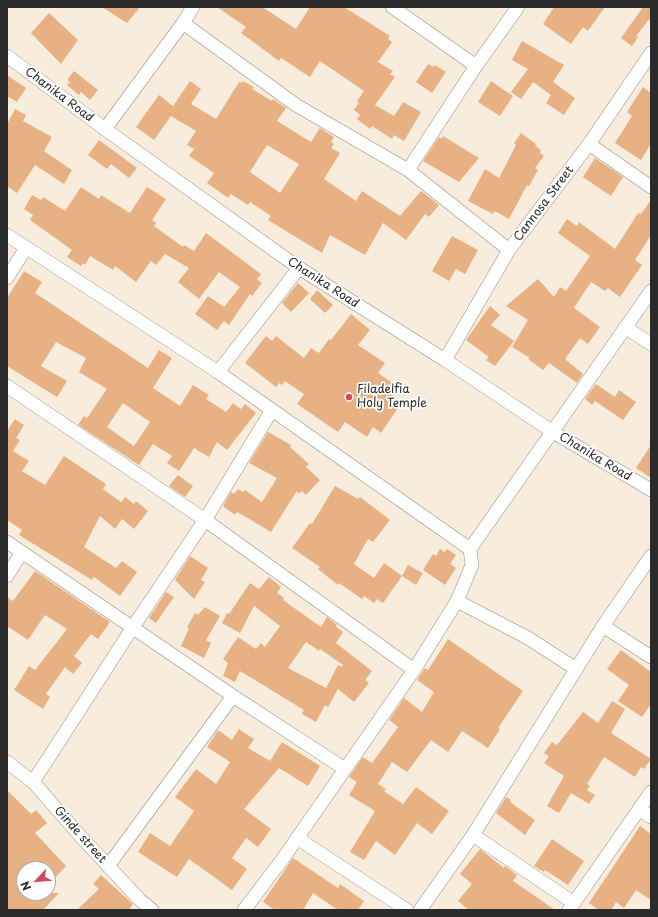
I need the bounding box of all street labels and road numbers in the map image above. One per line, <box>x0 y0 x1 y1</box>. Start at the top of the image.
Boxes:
street label: Chanika Road <box>22 65 96 125</box>
street label: Cannosa Street <box>511 164 577 244</box>
street label: Chanika Road <box>285 255 361 311</box>
street label: Chanika Road <box>556 430 634 484</box>
street label: Ginde street <box>51 804 109 866</box>

